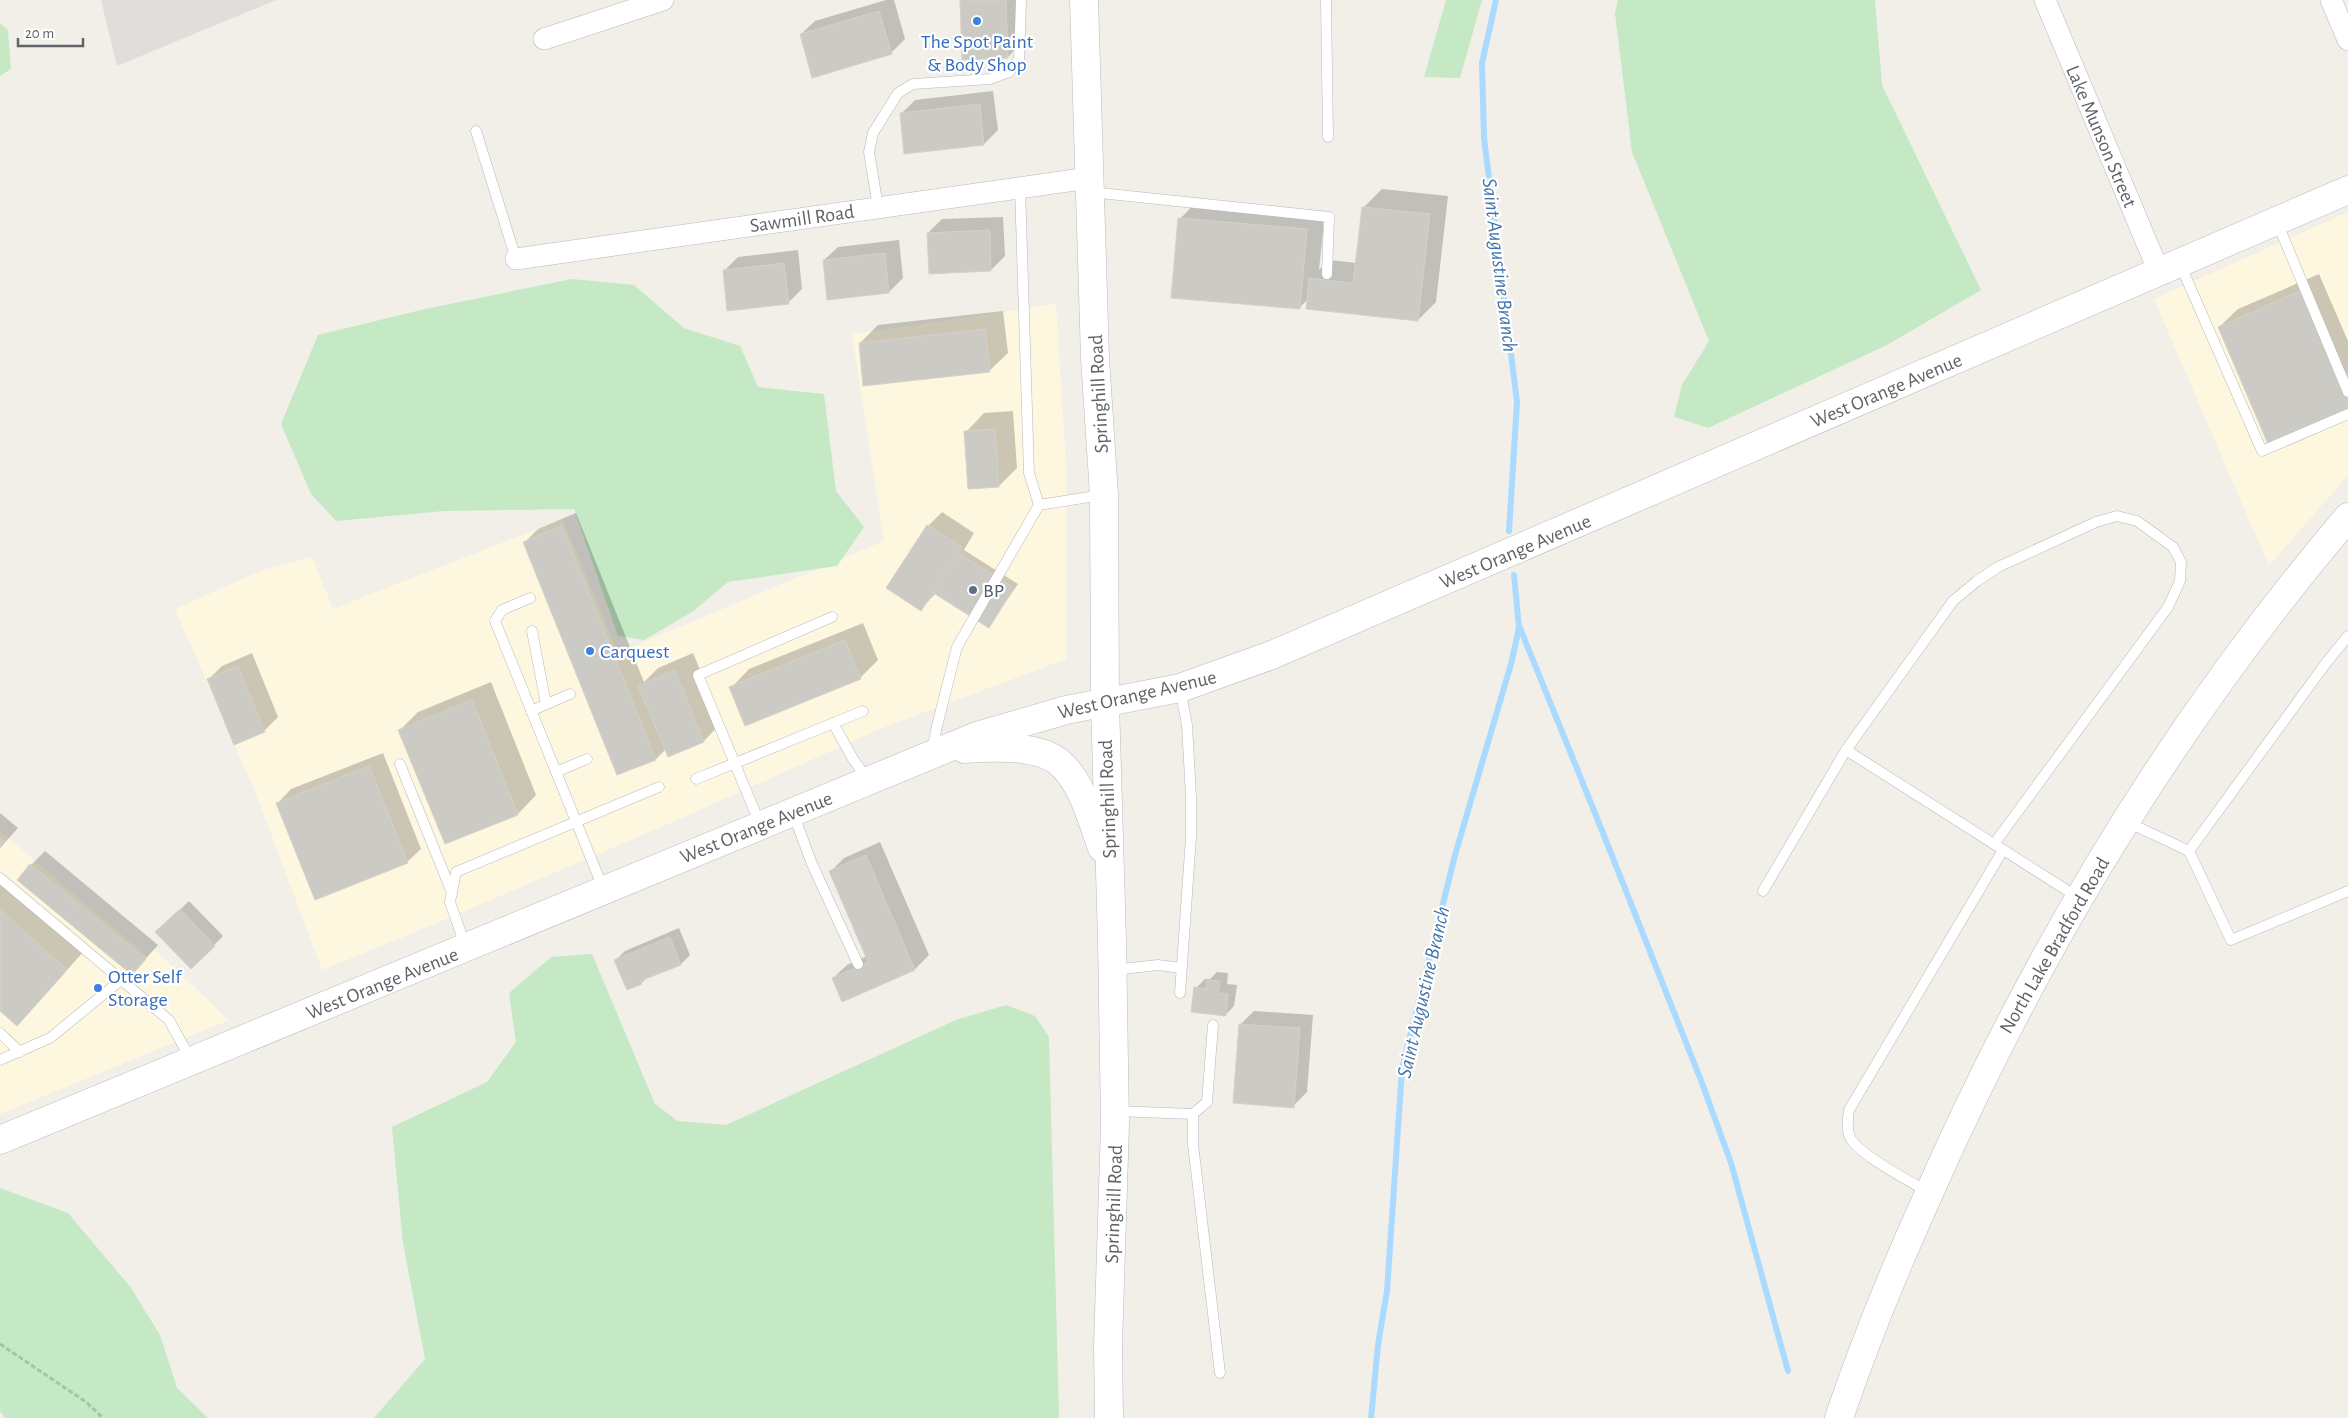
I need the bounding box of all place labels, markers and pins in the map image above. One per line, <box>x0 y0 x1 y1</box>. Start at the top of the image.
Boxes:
marker: The Spot Paint & Body Shop <box>971 15 983 27</box>
place label: The Spot Paint & Body Shop <box>921 32 1034 75</box>
place label: BP <box>983 581 1004 601</box>
marker: BP <box>967 584 979 596</box>
place label: Carquest <box>600 642 670 662</box>
marker: Carquest <box>584 645 596 657</box>
place label: Otter Self Storage <box>108 967 182 1010</box>
marker: Otter Self Storage <box>92 982 104 994</box>

